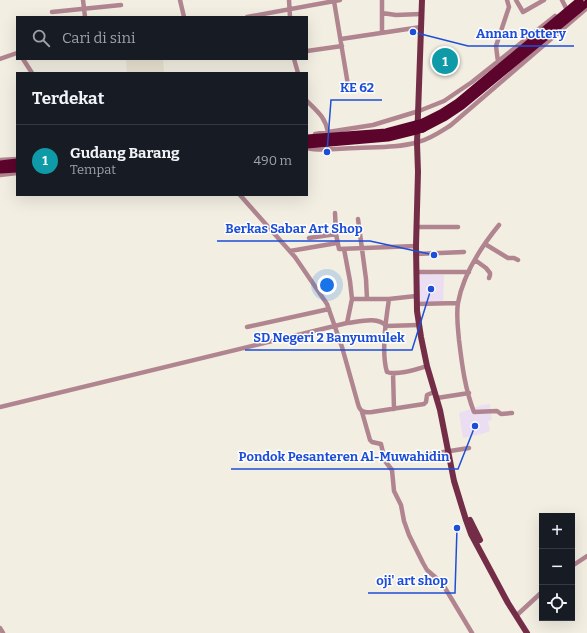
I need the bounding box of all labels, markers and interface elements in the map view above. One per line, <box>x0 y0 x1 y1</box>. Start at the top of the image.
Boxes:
search box <box>16 16 308 60</box>
callout: Annan Pottery <box>468 21 574 46</box>
text: Annan Pottery <box>476 26 567 41</box>
icon: search <box>30 27 52 49</box>
text: Cari di sini <box>62 29 135 47</box>
pin: 1 <box>432 46 458 76</box>
callout: KE 62 <box>331 75 382 100</box>
text: KE 62 <box>340 80 374 95</box>
text: Terdekat <box>32 88 104 109</box>
text: Gudang Barang <box>70 144 180 162</box>
text: 1 <box>42 153 48 168</box>
text: 490 m <box>253 153 292 168</box>
text: Tempat <box>70 162 116 177</box>
callout: Berkas Sabar Art Shop <box>217 216 370 241</box>
text: Berkas Sabar Art Shop <box>225 221 363 236</box>
your location <box>317 275 337 295</box>
callout: SD Negeri 2 Banyumulek <box>245 325 412 350</box>
text: SD Negeri 2 Banyumulek <box>253 330 405 345</box>
callout: Pondok Pesanteren Al-Muwahidin <box>231 444 458 469</box>
text: Pondok Pesanteren Al-Muwahidin <box>239 449 450 464</box>
map controls <box>539 513 575 621</box>
button: + <box>539 513 575 549</box>
button: − <box>539 549 575 585</box>
callout: oji' art shop <box>368 568 455 593</box>
text: oji' art shop <box>376 573 448 589</box>
button: locate <box>539 585 575 621</box>

